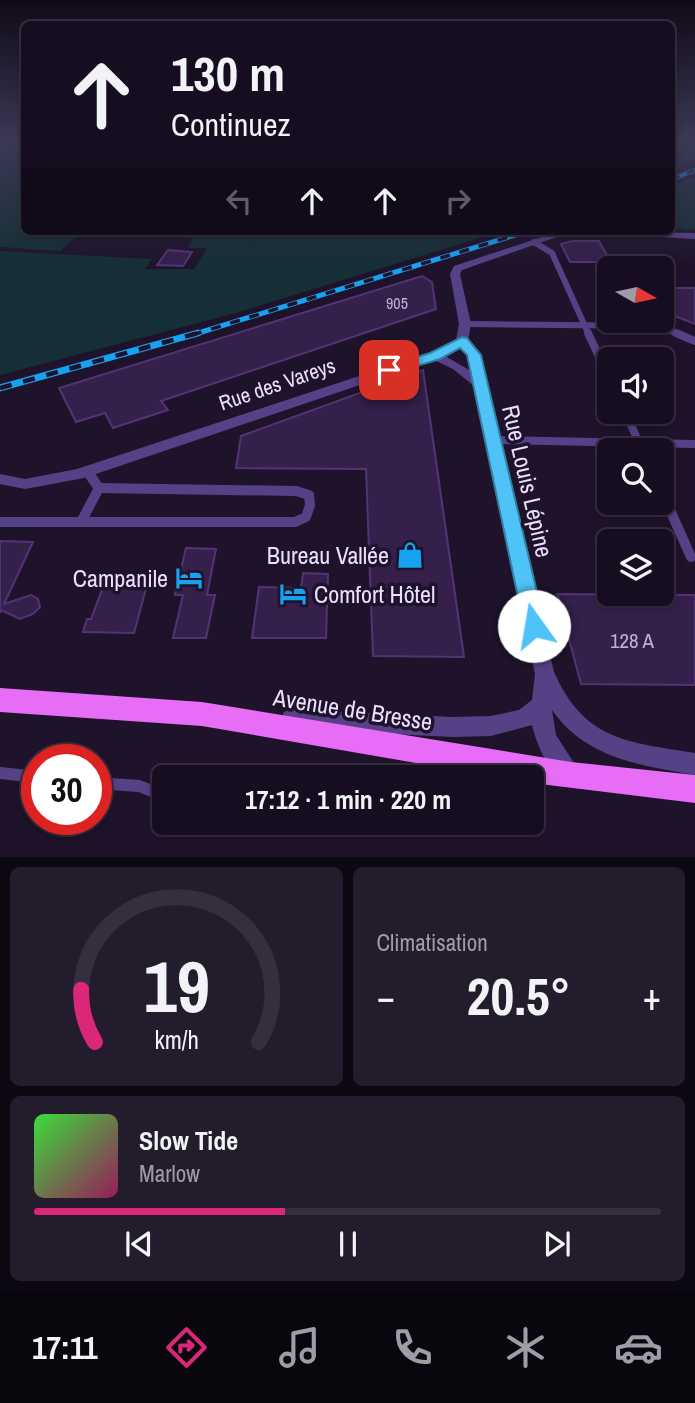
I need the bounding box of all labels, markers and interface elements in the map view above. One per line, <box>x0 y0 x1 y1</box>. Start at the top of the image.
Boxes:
text: 130 m <box>171 40 285 106</box>
icon: ahead <box>56 49 147 140</box>
text: Continuez <box>171 103 291 146</box>
icon: left <box>220 182 258 220</box>
icon: ahead <box>293 182 331 220</box>
icon: ahead <box>366 182 404 220</box>
icon: right <box>439 182 477 220</box>
north arrow <box>597 256 674 332</box>
map controls <box>597 256 674 606</box>
house number: 905 <box>386 292 408 314</box>
pin <box>359 340 419 400</box>
button: sound <box>597 347 674 424</box>
street label: Rue des Vareys <box>215 351 339 417</box>
icon: arrive <box>370 351 408 389</box>
street label: Rue Louis Lépine <box>495 402 561 560</box>
button: search <box>597 438 674 515</box>
button: layers <box>597 529 674 606</box>
place label: Bureau Vallée <box>267 539 389 571</box>
shop icon: Bureau Vallée <box>395 540 425 570</box>
place label: Campanile <box>73 562 168 594</box>
hotel icon: Campanile <box>174 563 204 593</box>
place label: Comfort Hôtel <box>314 578 435 610</box>
hotel icon: Comfort Hôtel <box>278 579 308 609</box>
position arrow <box>497 589 571 663</box>
house number: 128 A <box>610 626 655 655</box>
street label: Avenue de Bresse <box>270 680 435 737</box>
speed limit sign: 30 <box>21 744 112 835</box>
text: 17:12 · 1 min · 220 m <box>245 782 451 817</box>
text: Climatisation <box>377 927 488 958</box>
text: 19 <box>143 938 209 1036</box>
text: 20.5° <box>467 961 571 1031</box>
text: − <box>377 971 395 1022</box>
text: + <box>643 971 661 1022</box>
text: km/h <box>154 1023 198 1057</box>
text: Slow Tide <box>139 1123 238 1158</box>
text: Marlow <box>139 1158 200 1189</box>
icon: previous <box>120 1225 158 1263</box>
icon: pause <box>329 1225 367 1263</box>
icon: next <box>538 1225 576 1263</box>
icon: directions <box>162 1323 211 1372</box>
icon: music <box>275 1323 324 1372</box>
icon: phone <box>388 1323 437 1372</box>
icon: climate <box>501 1323 550 1372</box>
icon: car <box>614 1323 663 1372</box>
text: 17:11 <box>32 1326 98 1369</box>

